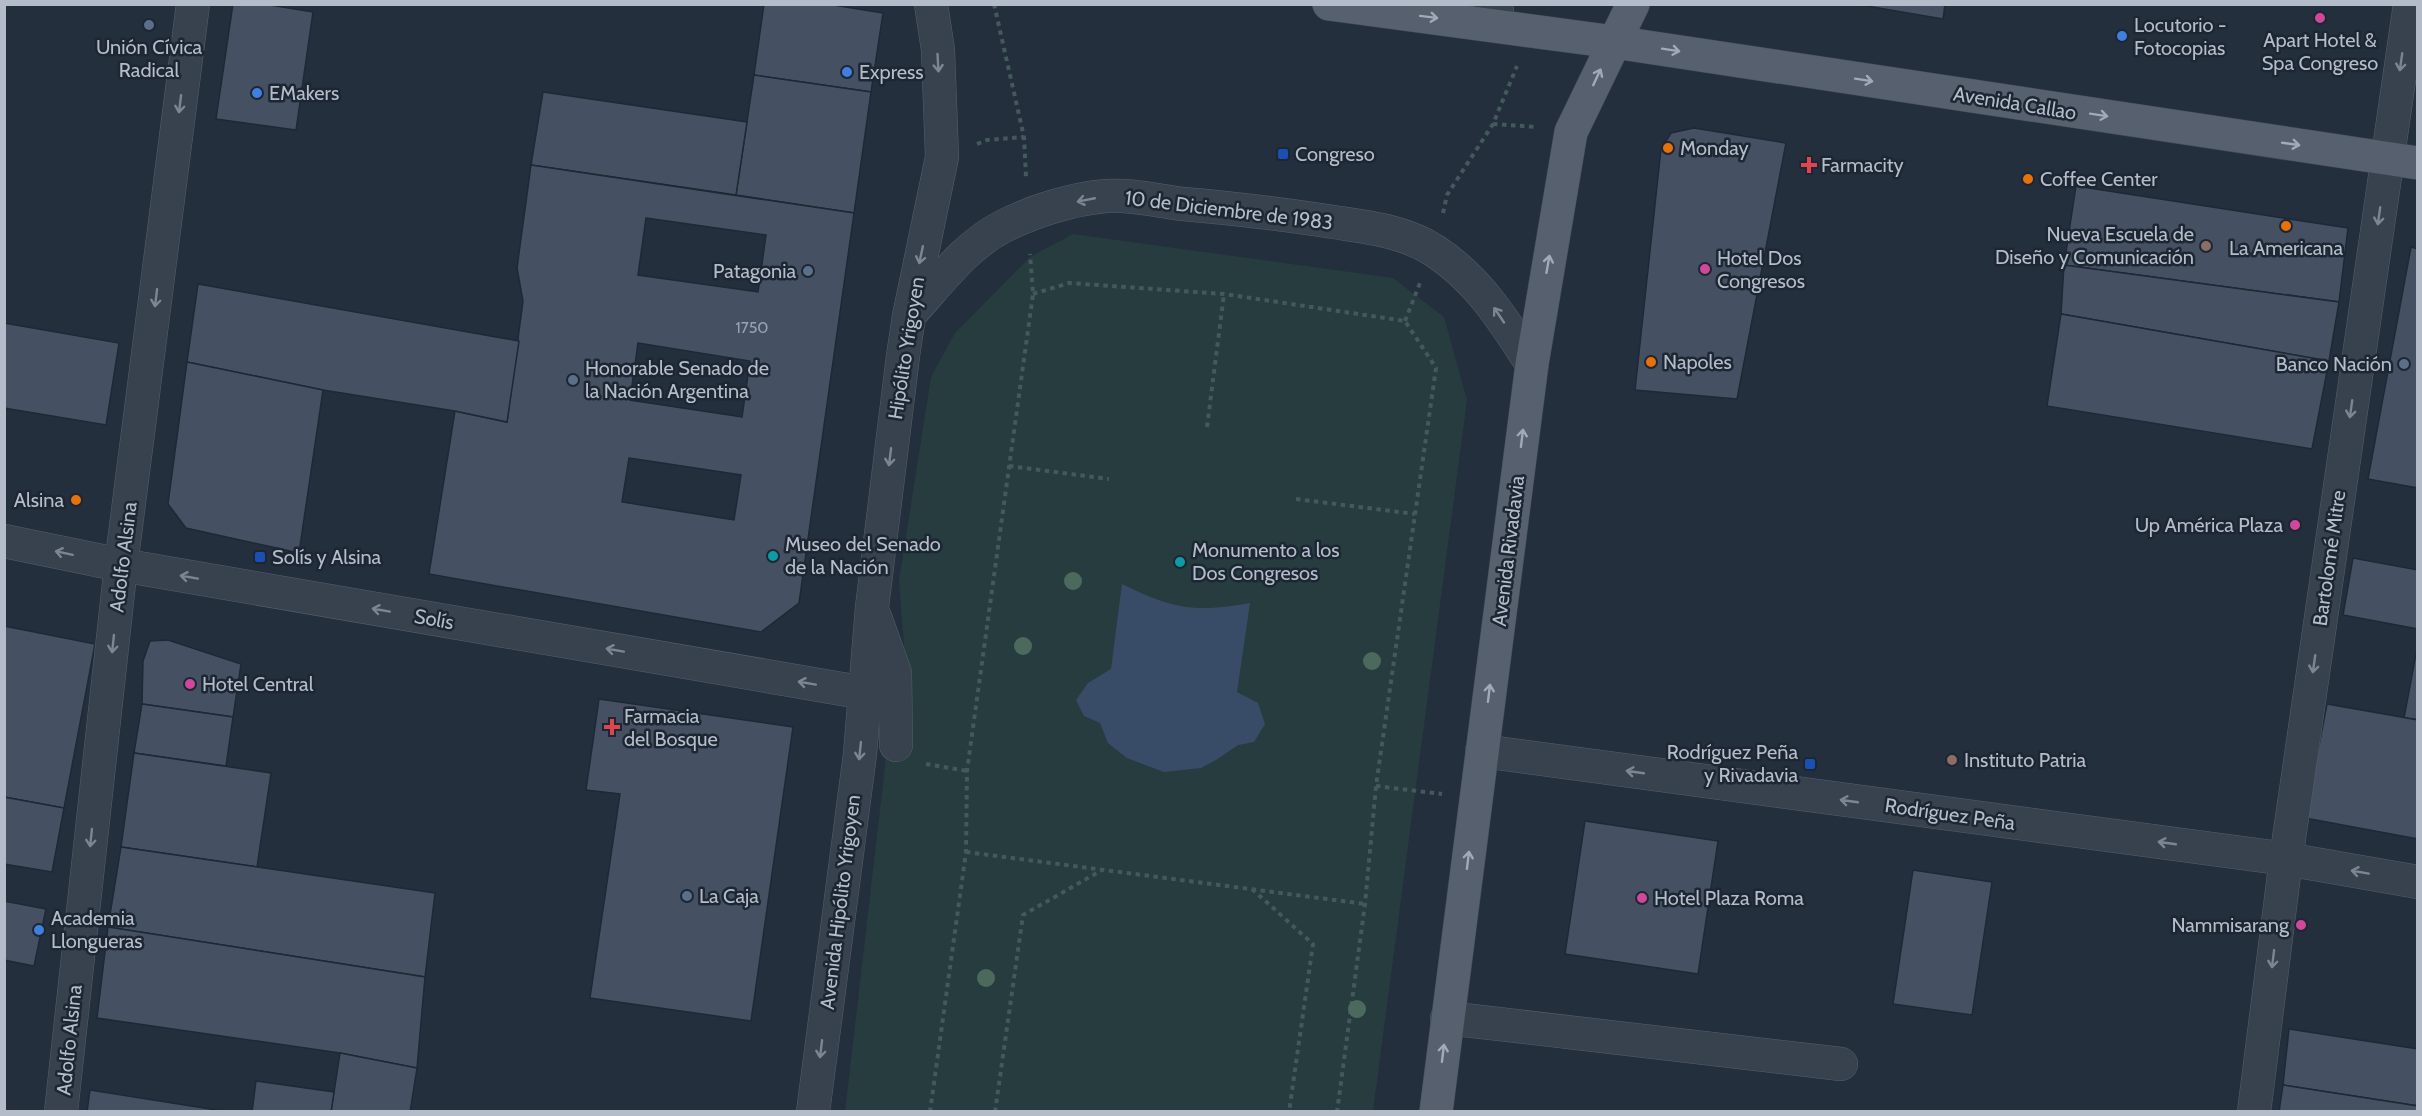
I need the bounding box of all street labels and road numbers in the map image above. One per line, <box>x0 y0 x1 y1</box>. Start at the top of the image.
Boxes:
street label: Avenida Callao <box>1952 81 2078 125</box>
street label: 10 de Diciembre de 1983 <box>1124 185 1334 235</box>
street label: Hipólito Yrigoyen <box>883 275 929 421</box>
street label: Avenida Rivadavia <box>1487 474 1529 628</box>
street label: Bartolomé Mitre <box>2308 489 2350 627</box>
street label: Adolfo Alsina <box>104 500 142 614</box>
street label: Solís <box>412 604 456 634</box>
street label: Avenida Hipólito Yrigoyen <box>815 793 865 1011</box>
street label: Rodríguez Peña <box>1883 793 2017 835</box>
street label: Adolfo Alsina <box>51 983 87 1096</box>

